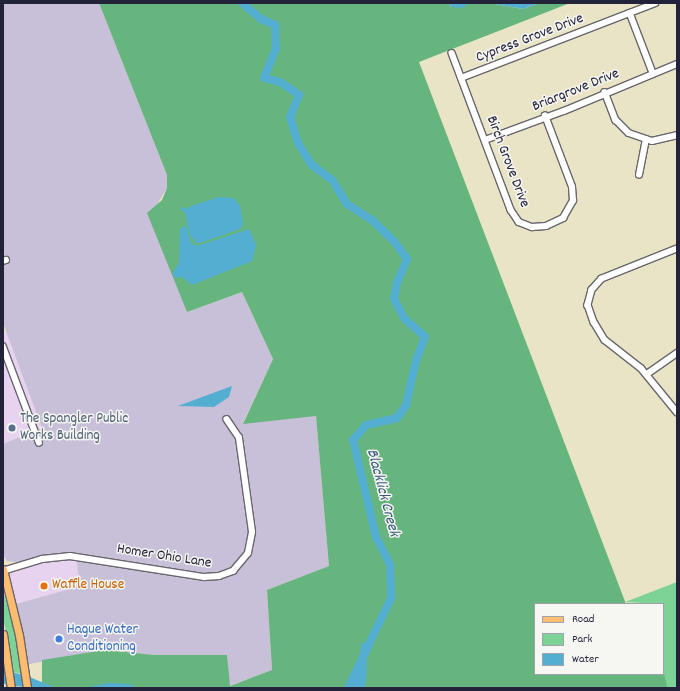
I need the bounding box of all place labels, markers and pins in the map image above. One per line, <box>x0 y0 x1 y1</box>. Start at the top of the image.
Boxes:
place label: The Spangler Public Works Building <box>20 410 128 445</box>
marker: The Spangler Public Works Building <box>7 423 17 433</box>
place label: Waffle House <box>52 577 124 595</box>
marker: Waffle House <box>39 581 49 591</box>
place label: Hague Water Conditioning <box>67 621 138 656</box>
marker: Hague Water Conditioning <box>54 634 64 644</box>

